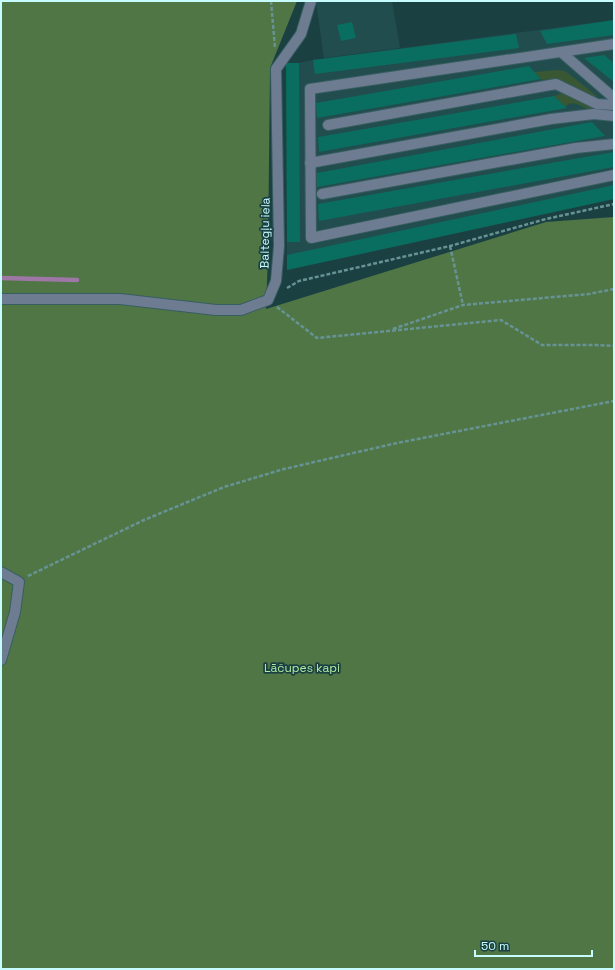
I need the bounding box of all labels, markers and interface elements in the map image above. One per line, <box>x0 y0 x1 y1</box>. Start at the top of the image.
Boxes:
street label: Baltegļu iela <box>256 197 274 269</box>
park label: Lāčupes kapi <box>264 660 340 676</box>
scale bar <box>475 932 592 958</box>
text: 50 m <box>481 938 509 954</box>

